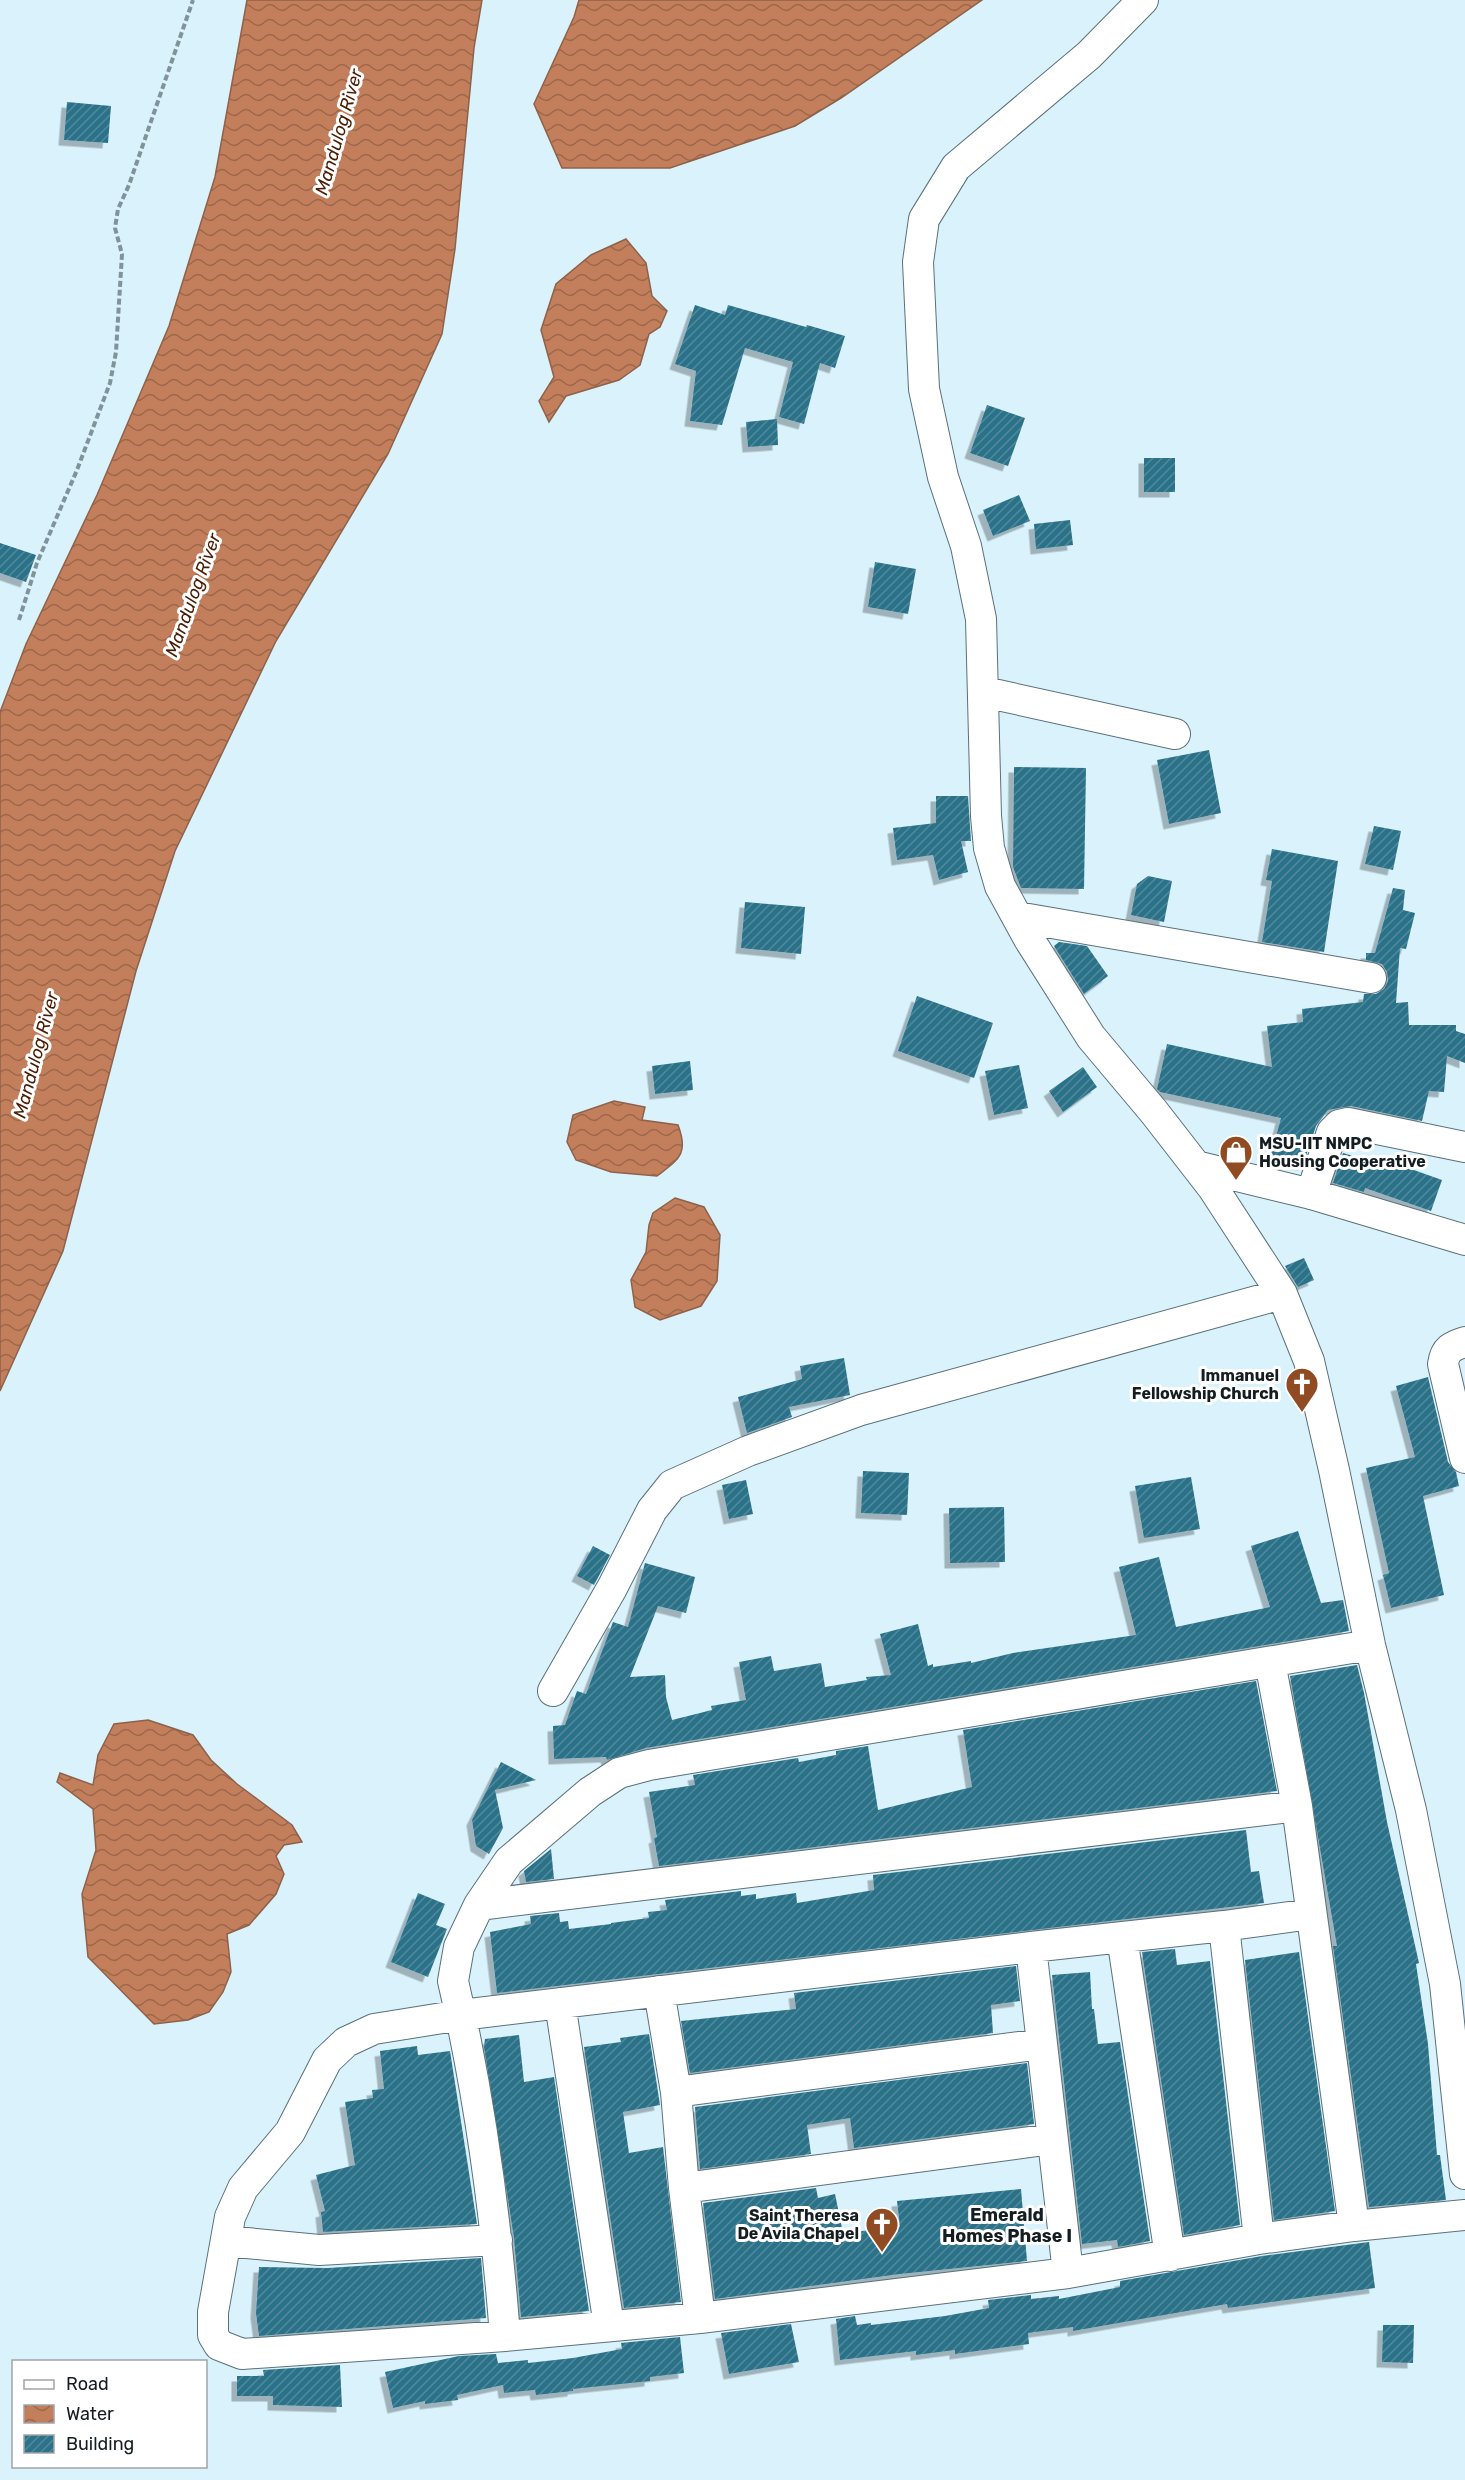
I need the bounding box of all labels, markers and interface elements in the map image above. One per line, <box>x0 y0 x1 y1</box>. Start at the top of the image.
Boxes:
water label: Mandulog River <box>311 65 368 197</box>
water label: Mandulog River <box>160 529 226 660</box>
water label: Mandulog River <box>9 988 64 1121</box>
shop icon: MSU-IIT NMPC Housing Cooperative <box>1218 1134 1254 1181</box>
place label: MSU-IIT NMPC Housing Cooperative <box>1259 1134 1426 1171</box>
place label: Immanuel Fellowship Church <box>1132 1366 1279 1403</box>
church icon: Immanuel Fellowship Church <box>1284 1366 1320 1413</box>
district label: Emerald Homes Phase I <box>942 2204 1072 2247</box>
place label: Saint Theresa De Avila Chapel <box>737 2206 859 2243</box>
church icon: Saint Theresa De Avila Chapel <box>864 2206 900 2253</box>
legend <box>12 2360 207 2468</box>
text: Road <box>66 2373 109 2395</box>
text: Water <box>66 2403 114 2425</box>
text: Building <box>66 2433 134 2455</box>

